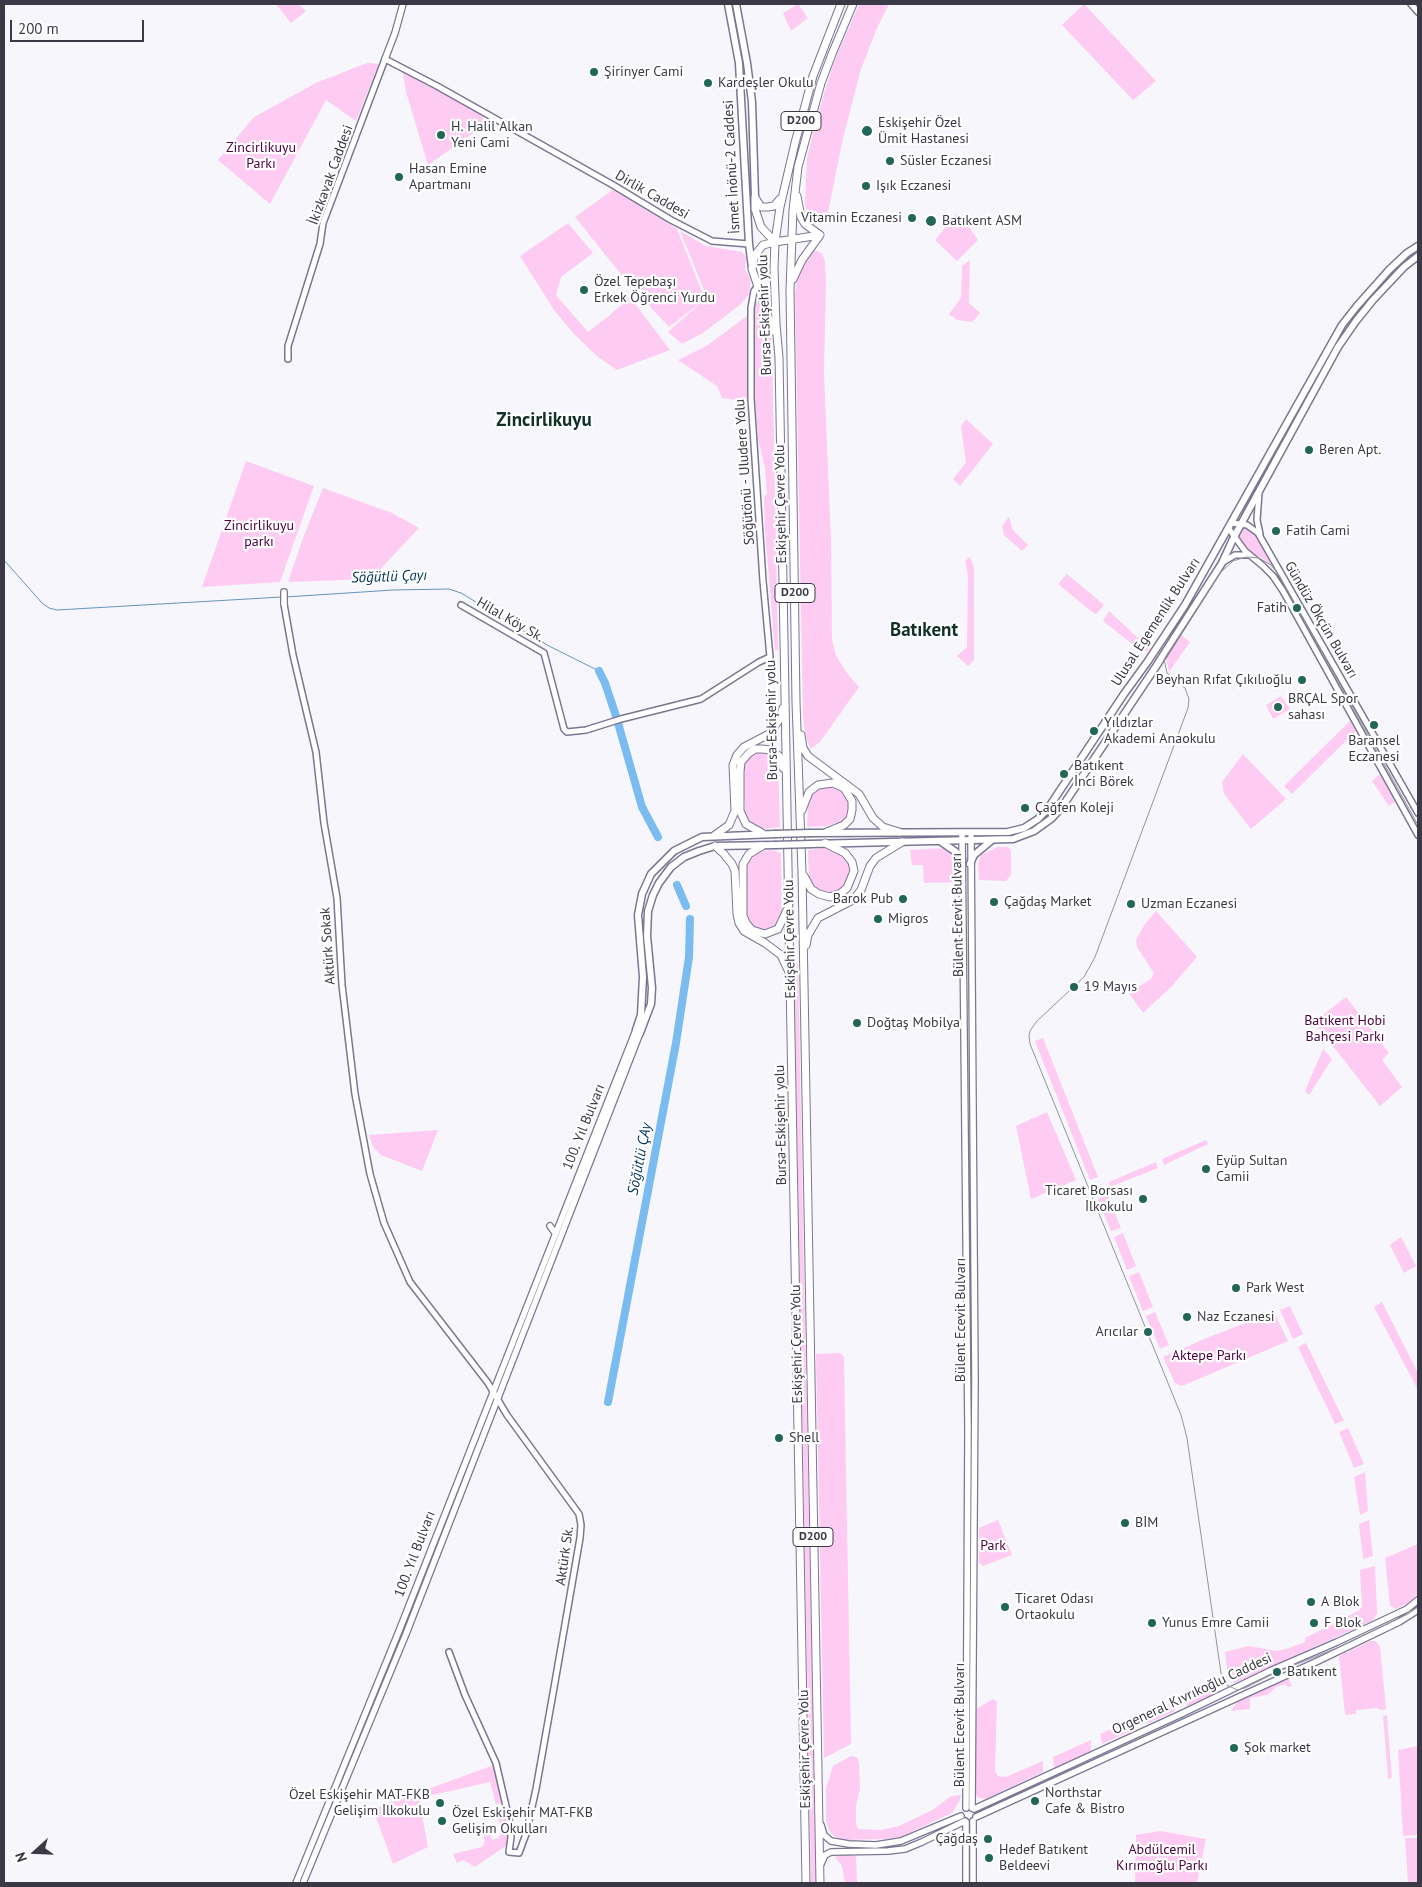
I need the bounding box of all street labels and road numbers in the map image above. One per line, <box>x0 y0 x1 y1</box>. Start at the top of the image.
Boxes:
street label: İsmet İnönü-2 Caddesi <box>720 100 744 234</box>
road number: D200 <box>781 112 821 130</box>
street label: İkizkavak Caddesi <box>305 123 357 227</box>
street label: Dirlik Caddesi <box>612 167 692 223</box>
street label: Bursa-Eskişehir yolu <box>755 254 775 376</box>
street label: Söğütönü - Uludere Yolu <box>732 398 758 546</box>
street label: Eskişehir Çevre Yolu <box>772 444 790 564</box>
street label: Ulusal Egemenlik Bulvarı <box>1108 555 1204 689</box>
street label: Gündüz Ökçün Bulvarı <box>1281 559 1361 681</box>
road number: D200 <box>775 584 815 602</box>
street label: Hilal Köy Sk. <box>473 594 547 646</box>
street label: Bursa-Eskişehir yolu <box>763 660 781 780</box>
street label: Bülent Ecevit Bulvarı <box>949 853 967 977</box>
street label: Eskişehir Çevre Yolu <box>781 879 799 999</box>
street label: Aktürk Sokak <box>317 907 339 985</box>
street label: Bursa-Eskişehir yolu <box>772 1065 790 1185</box>
street label: 100. Yıl Bulvarı <box>559 1082 609 1172</box>
street label: Bülent Ecevit Bulvarı <box>953 1258 969 1382</box>
street label: Eskişehir Çevre Yolu <box>788 1284 806 1404</box>
street label: 100. Yıl Bulvarı <box>391 1508 439 1600</box>
street label: Aktürk Sk. <box>553 1525 577 1587</box>
road number: D200 <box>793 1528 833 1546</box>
street label: Orgeneral Kıvrıkoğlu Caddesi <box>1109 1650 1275 1738</box>
street label: Bülent Ecevit Bulvarı <box>952 1663 968 1787</box>
street label: Eskişehir Çevre Yolu <box>796 1689 814 1809</box>

